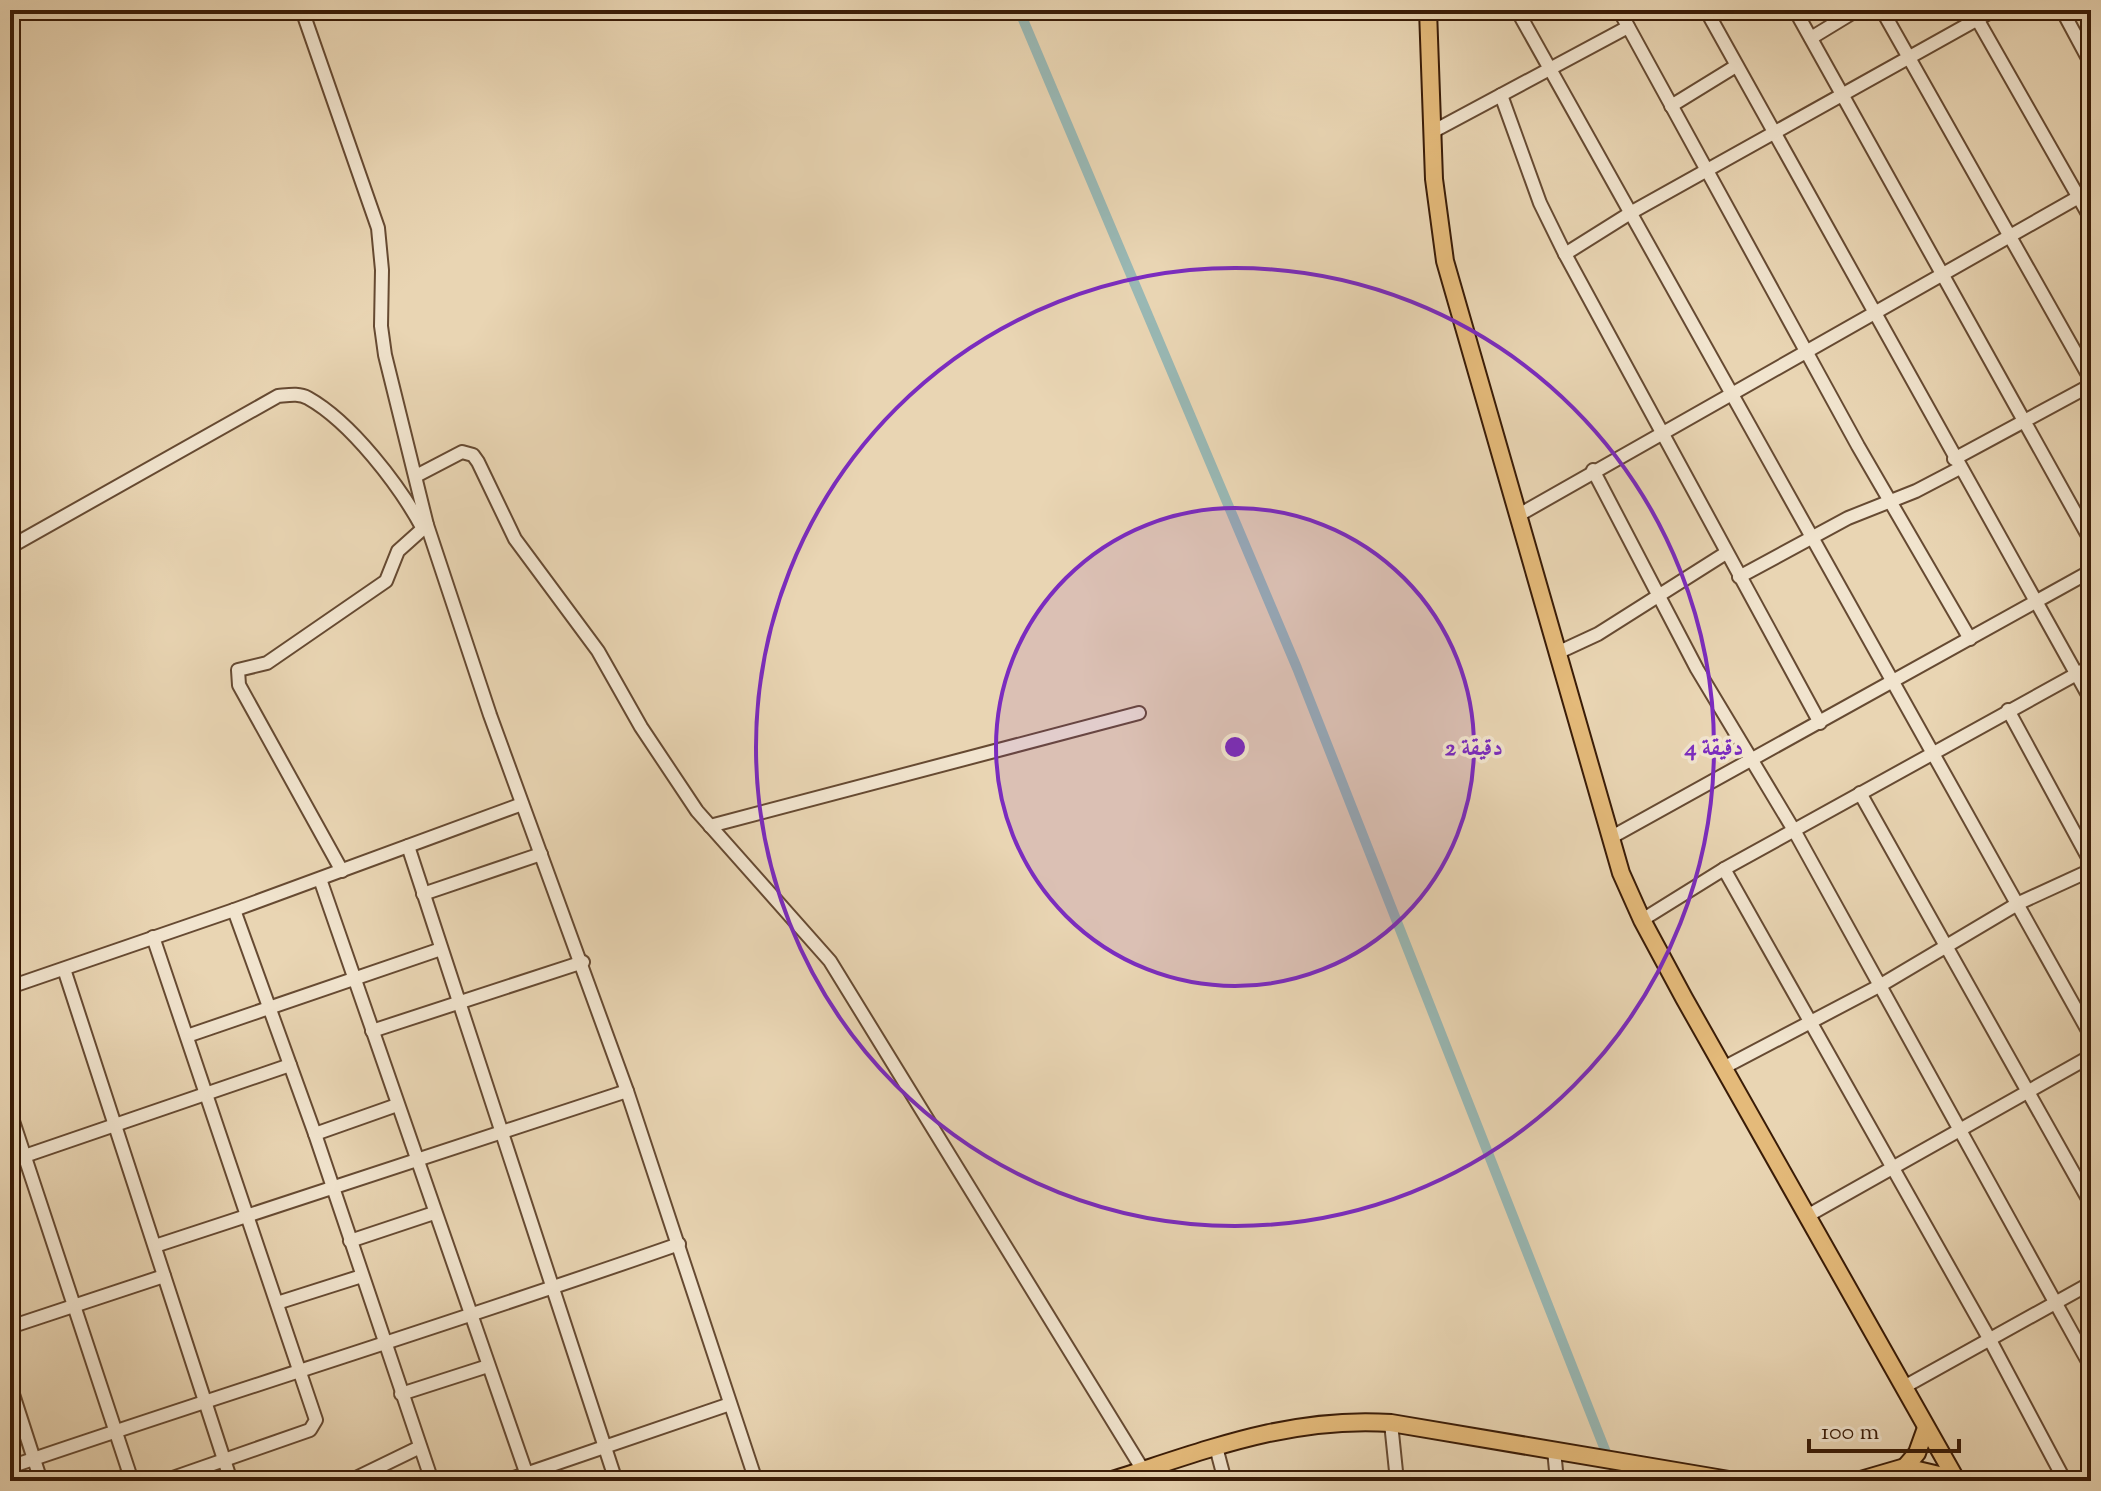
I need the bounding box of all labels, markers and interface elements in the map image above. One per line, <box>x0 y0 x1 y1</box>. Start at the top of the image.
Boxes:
text: 2 دقيقة <box>1445 732 1503 766</box>
text: 4 دقيقة <box>1683 732 1744 766</box>
centre of rings <box>1221 733 1249 761</box>
scale bar <box>1809 1403 1959 1453</box>
text: 100 m <box>1821 1416 1879 1450</box>

